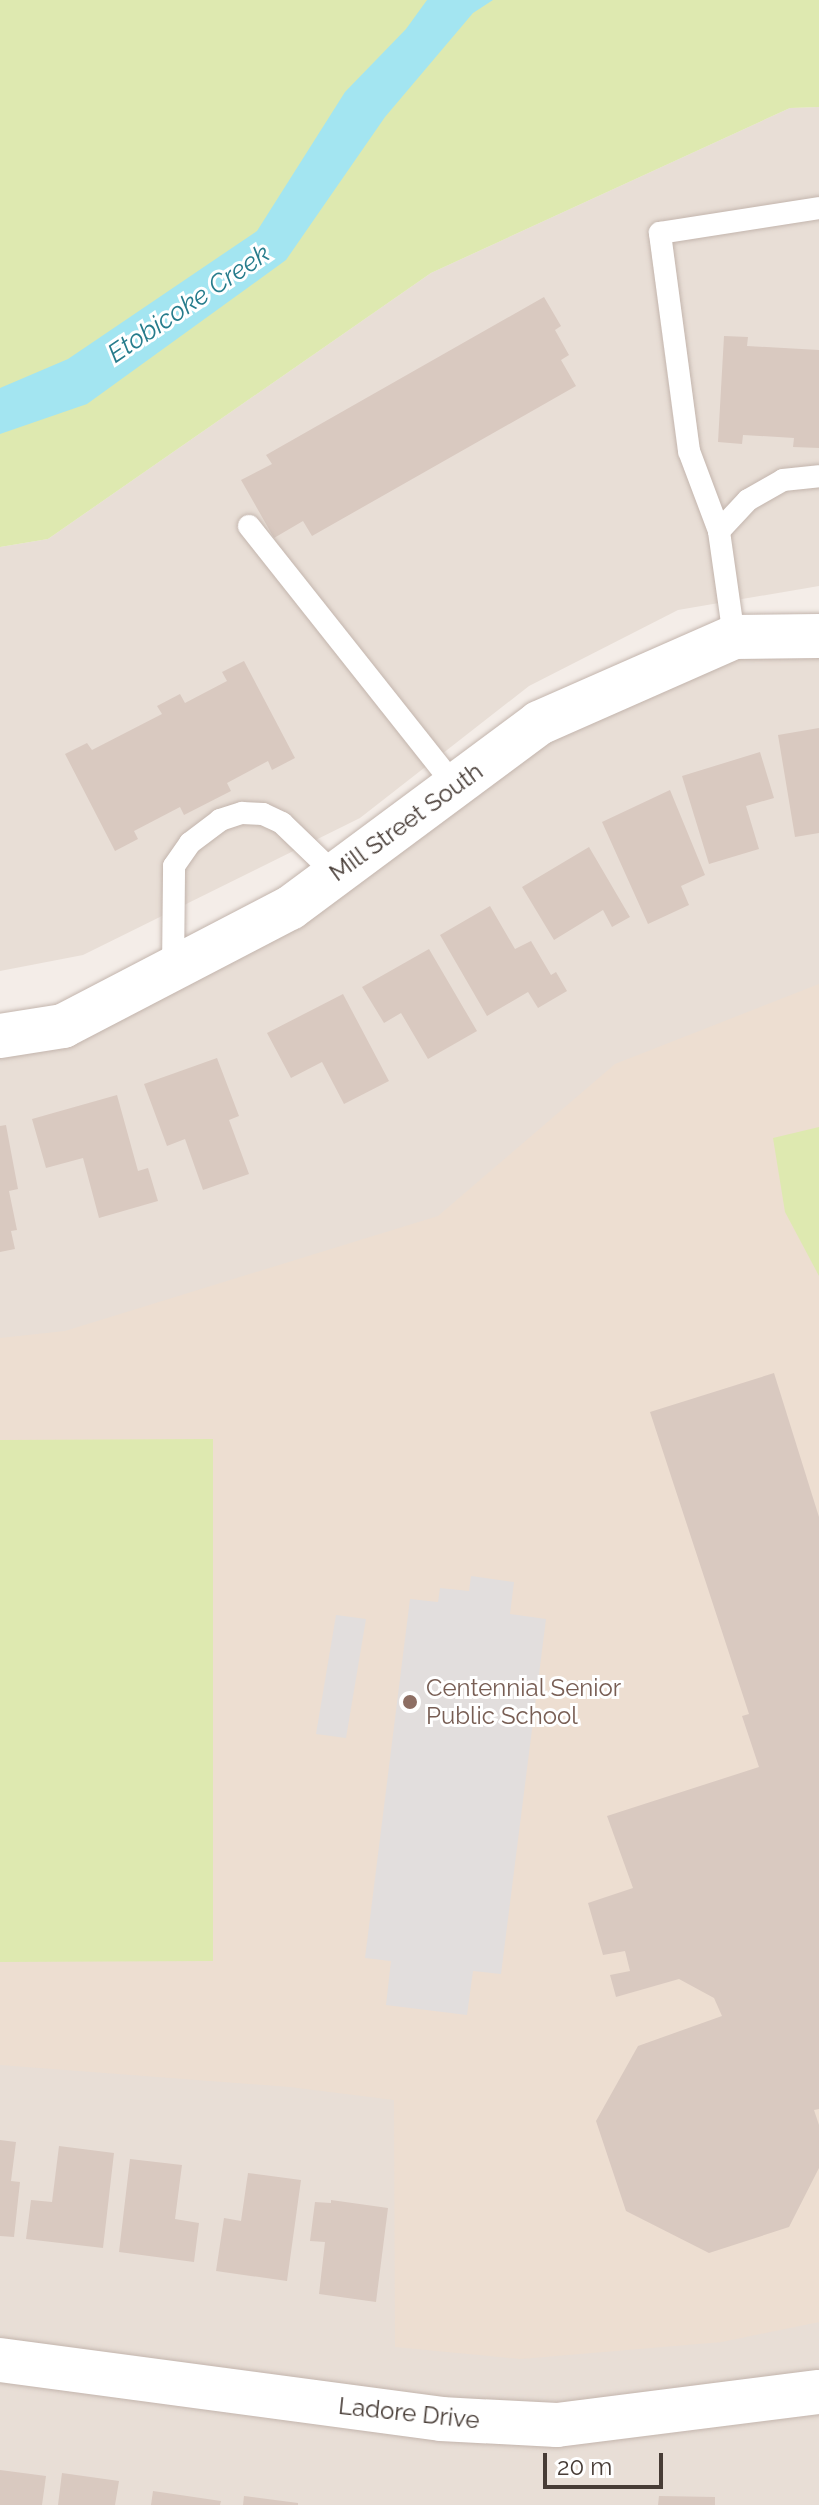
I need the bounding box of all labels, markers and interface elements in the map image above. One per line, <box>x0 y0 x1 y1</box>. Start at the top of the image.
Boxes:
water label: Etobicoke Creek <box>102 238 276 370</box>
street label: Mill Street South <box>323 756 489 888</box>
place label: Centennial Senior Public School <box>426 1674 622 1730</box>
marker: Centennial Senior Public School <box>401 1693 419 1711</box>
street label: Ladore Drive <box>337 2391 481 2435</box>
scale bar <box>547 2437 667 2487</box>
text: 20 m <box>557 2452 612 2481</box>

